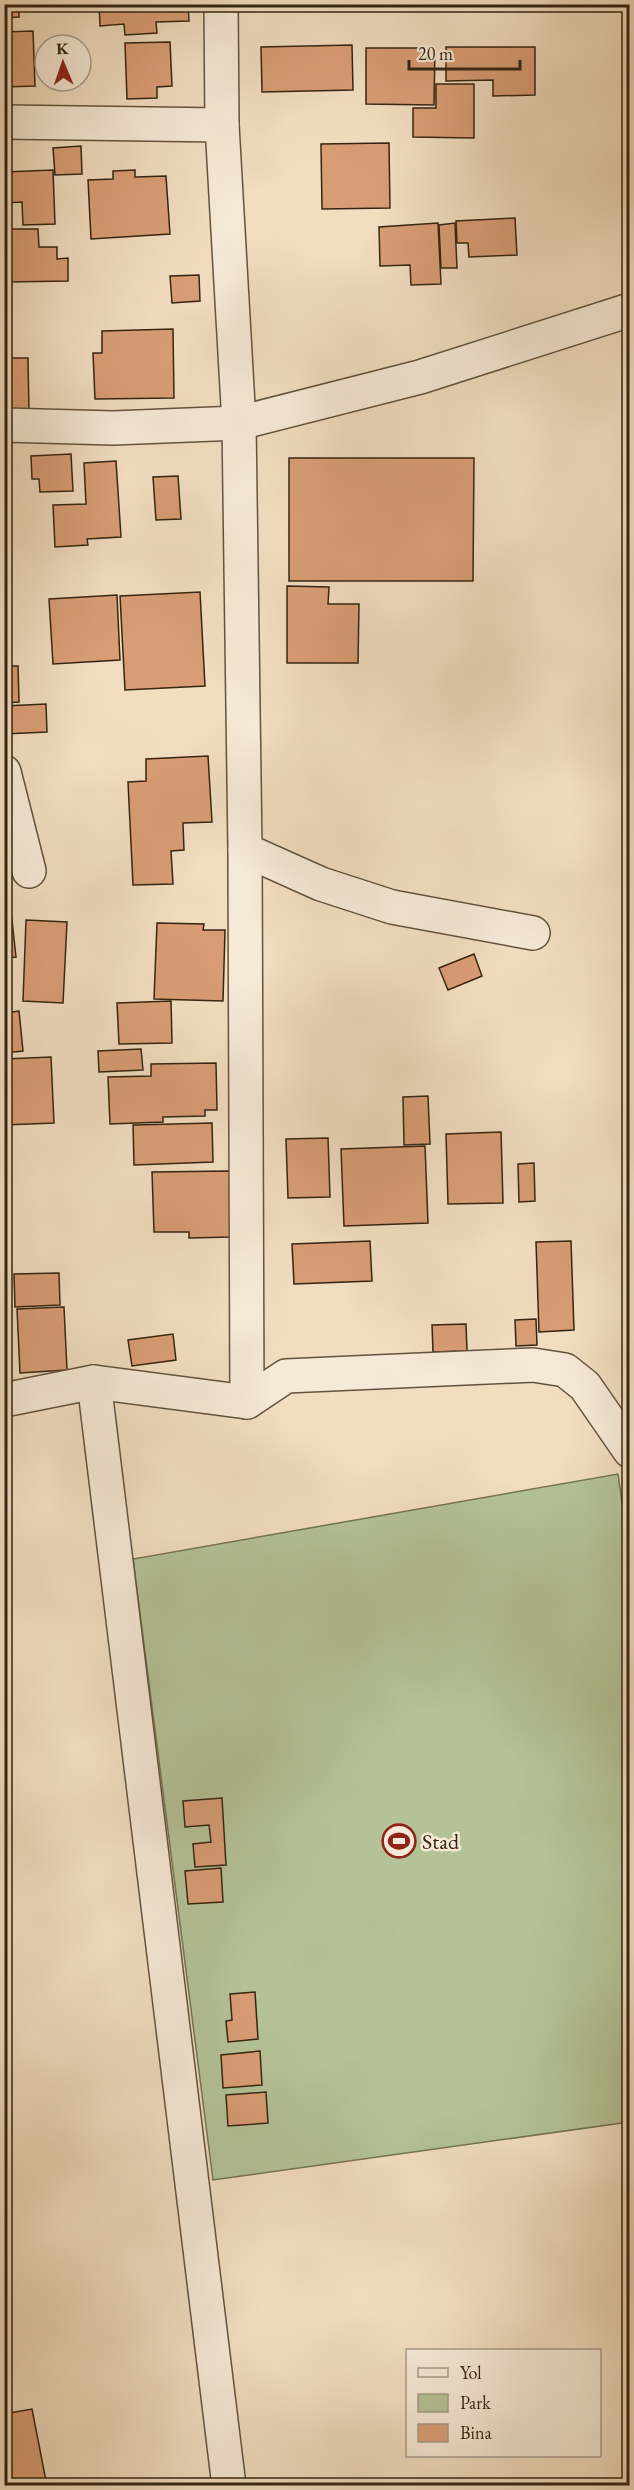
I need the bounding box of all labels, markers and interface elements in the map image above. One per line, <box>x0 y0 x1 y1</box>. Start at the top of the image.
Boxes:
north arrow <box>33 33 93 93</box>
scale bar <box>409 33 520 71</box>
text: K <box>56 38 70 59</box>
text: 20 m <box>418 42 453 65</box>
sports icon: Stad <box>381 1823 417 1859</box>
place label: Stad <box>422 1827 460 1856</box>
legend <box>406 2349 601 2457</box>
text: Yol <box>460 2361 482 2384</box>
text: Park <box>460 2391 491 2414</box>
text: Bina <box>460 2421 492 2444</box>

